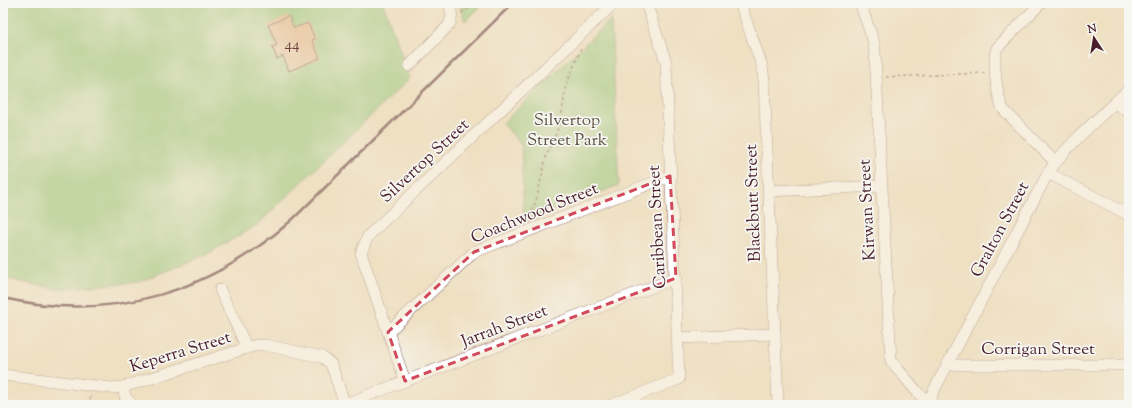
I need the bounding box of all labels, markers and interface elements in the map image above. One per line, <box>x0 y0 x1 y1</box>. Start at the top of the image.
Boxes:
north arrow <box>1074 18 1114 58</box>
text: N <box>1085 20 1098 38</box>
house number: 44 <box>284 35 300 56</box>
park label: Silvertop Street Park <box>527 109 607 153</box>
street label: Silvertop Street <box>375 114 475 209</box>
street label: Blackbutt Street <box>740 143 768 262</box>
street label: Kirwan Street <box>853 158 883 261</box>
street label: Caribbean Street <box>643 164 673 289</box>
street label: Coachwood Street <box>467 177 602 250</box>
street label: Gralton Street <box>965 178 1036 282</box>
street label: Jarrah Street <box>457 299 551 355</box>
street label: Keperra Street <box>127 326 234 380</box>
street label: Corrigan Street <box>981 338 1095 362</box>

